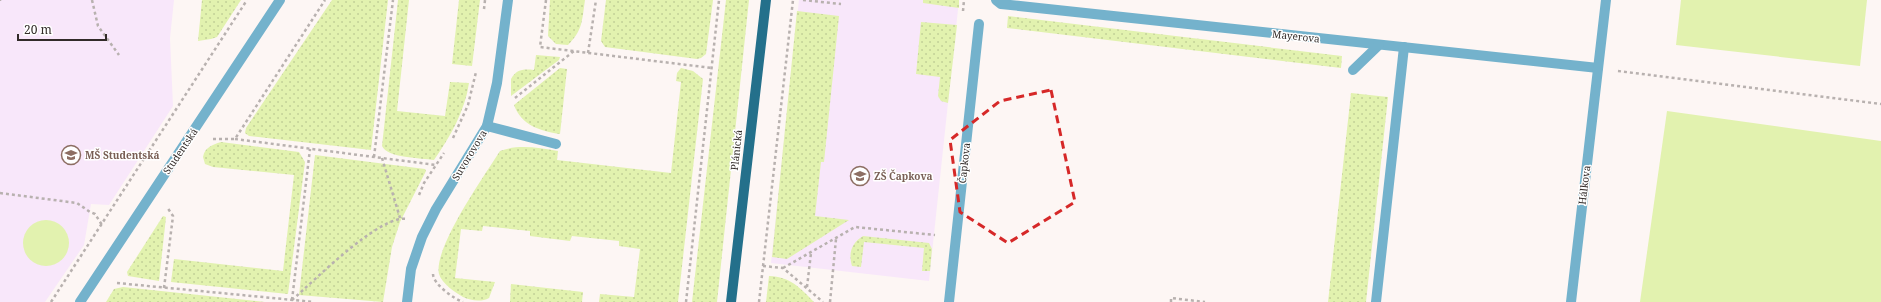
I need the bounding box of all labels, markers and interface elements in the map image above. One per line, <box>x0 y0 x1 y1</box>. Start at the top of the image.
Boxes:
scale bar <box>18 16 106 42</box>
text: 20 m <box>24 21 52 38</box>
street label: Mayerova <box>1272 27 1321 45</box>
street label: Studentská <box>159 125 201 177</box>
street label: Suvorovova <box>448 127 490 183</box>
street label: Plánická <box>727 129 745 171</box>
street label: Čapkova <box>955 142 973 184</box>
school or university icon: MŠ Studentská <box>60 144 82 166</box>
place label: MŠ Studentská <box>85 148 160 162</box>
street label: Hálkova <box>1575 164 1593 205</box>
school or university icon: ZŠ Čapkova <box>849 165 871 187</box>
place label: ZŠ Čapkova <box>874 169 933 183</box>

